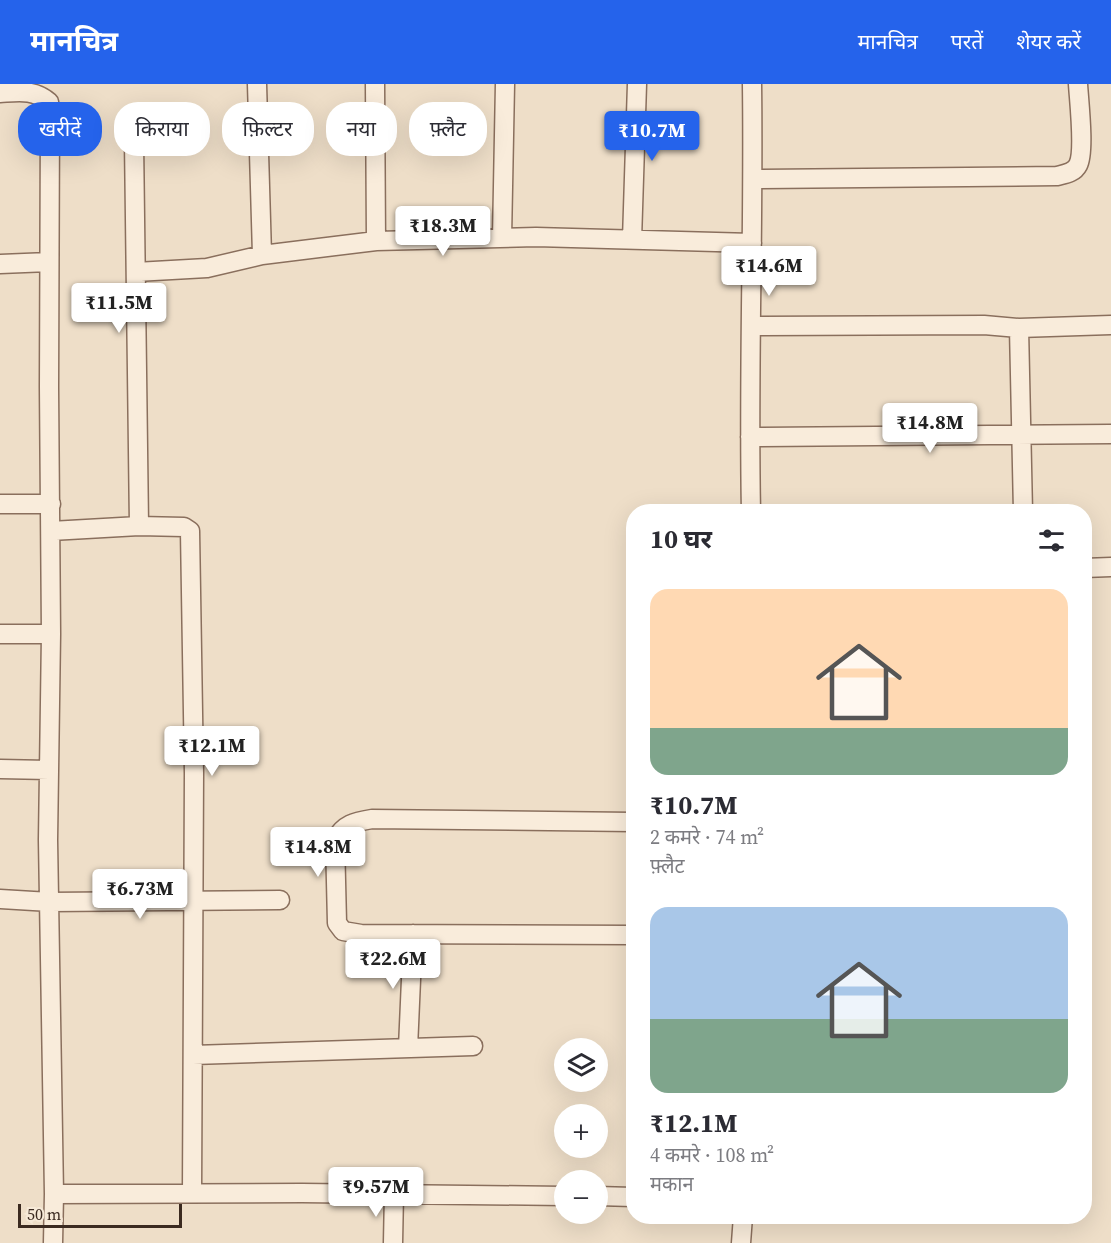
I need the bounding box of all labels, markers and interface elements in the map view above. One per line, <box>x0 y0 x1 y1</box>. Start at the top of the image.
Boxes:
text: मानचित्र <box>30 22 118 60</box>
text: मानचित्र <box>858 27 918 56</box>
text: परतें <box>951 27 983 56</box>
text: शेयर करें <box>1016 27 1081 56</box>
chip: खरीदें <box>18 102 102 156</box>
chip: किराया <box>114 102 210 156</box>
chip: फ़िल्टर <box>222 102 314 156</box>
chip: नया <box>326 102 397 156</box>
chip: फ़्लैट <box>409 102 487 156</box>
pin: ₹10.7M <box>603 111 701 162</box>
text: ₹10.7M <box>618 116 686 144</box>
pin: ₹18.3M <box>394 206 492 257</box>
text: ₹18.3M <box>409 211 477 239</box>
pin: ₹14.6M <box>720 246 818 297</box>
text: ₹14.6M <box>735 251 803 279</box>
pin: ₹11.5M <box>70 283 168 334</box>
text: ₹11.5M <box>85 288 153 316</box>
pin: ₹14.8M <box>881 403 979 454</box>
text: ₹14.8M <box>896 408 964 436</box>
text: 10 घर <box>650 521 712 557</box>
icon: filters <box>1035 524 1068 557</box>
icon: home <box>805 628 913 736</box>
pin: ₹12.1M <box>163 726 261 777</box>
text: ₹12.1M <box>178 731 246 759</box>
text: ₹10.7M <box>650 787 737 823</box>
text: 2 कमरे · 74 m² <box>650 823 764 851</box>
pin: ₹14.8M <box>269 827 367 878</box>
text: ₹14.8M <box>284 832 352 860</box>
text: फ़्लैट <box>650 852 685 880</box>
pin: ₹6.73M <box>91 869 189 920</box>
text: ₹6.73M <box>106 874 174 902</box>
pin: ₹22.6M <box>344 939 442 990</box>
text: ₹22.6M <box>359 944 427 972</box>
icon: home <box>805 946 913 1054</box>
map controls <box>554 1038 608 1224</box>
button: layers <box>554 1038 608 1092</box>
button: + <box>554 1104 608 1158</box>
text: ₹12.1M <box>650 1105 737 1141</box>
text: 4 कमरे · 108 m² <box>650 1141 774 1169</box>
pin: ₹9.57M <box>327 1167 425 1218</box>
button: − <box>554 1170 608 1224</box>
text: मकान <box>650 1170 694 1198</box>
text: ₹9.57M <box>342 1172 410 1200</box>
scale bar <box>18 1201 182 1228</box>
text: 50 m <box>27 1203 61 1225</box>

